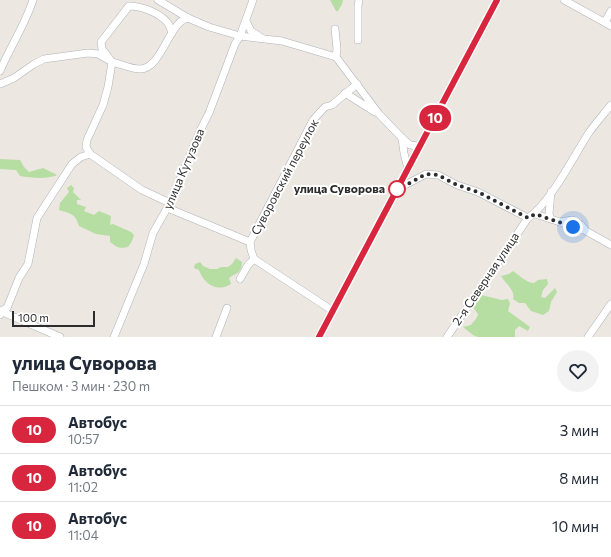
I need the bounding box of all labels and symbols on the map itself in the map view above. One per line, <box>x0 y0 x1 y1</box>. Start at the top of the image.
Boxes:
line badge: 10 <box>417 105 453 131</box>
street label: Суворовский переулок <box>248 116 321 237</box>
street label: улица Кутузова <box>160 126 206 211</box>
marker: улица Суворова <box>388 180 406 198</box>
place label: улица Суворова <box>294 181 385 195</box>
your location <box>563 217 583 237</box>
street label: 2-я Северная улица <box>449 229 521 328</box>
scale bar <box>12 309 95 328</box>

